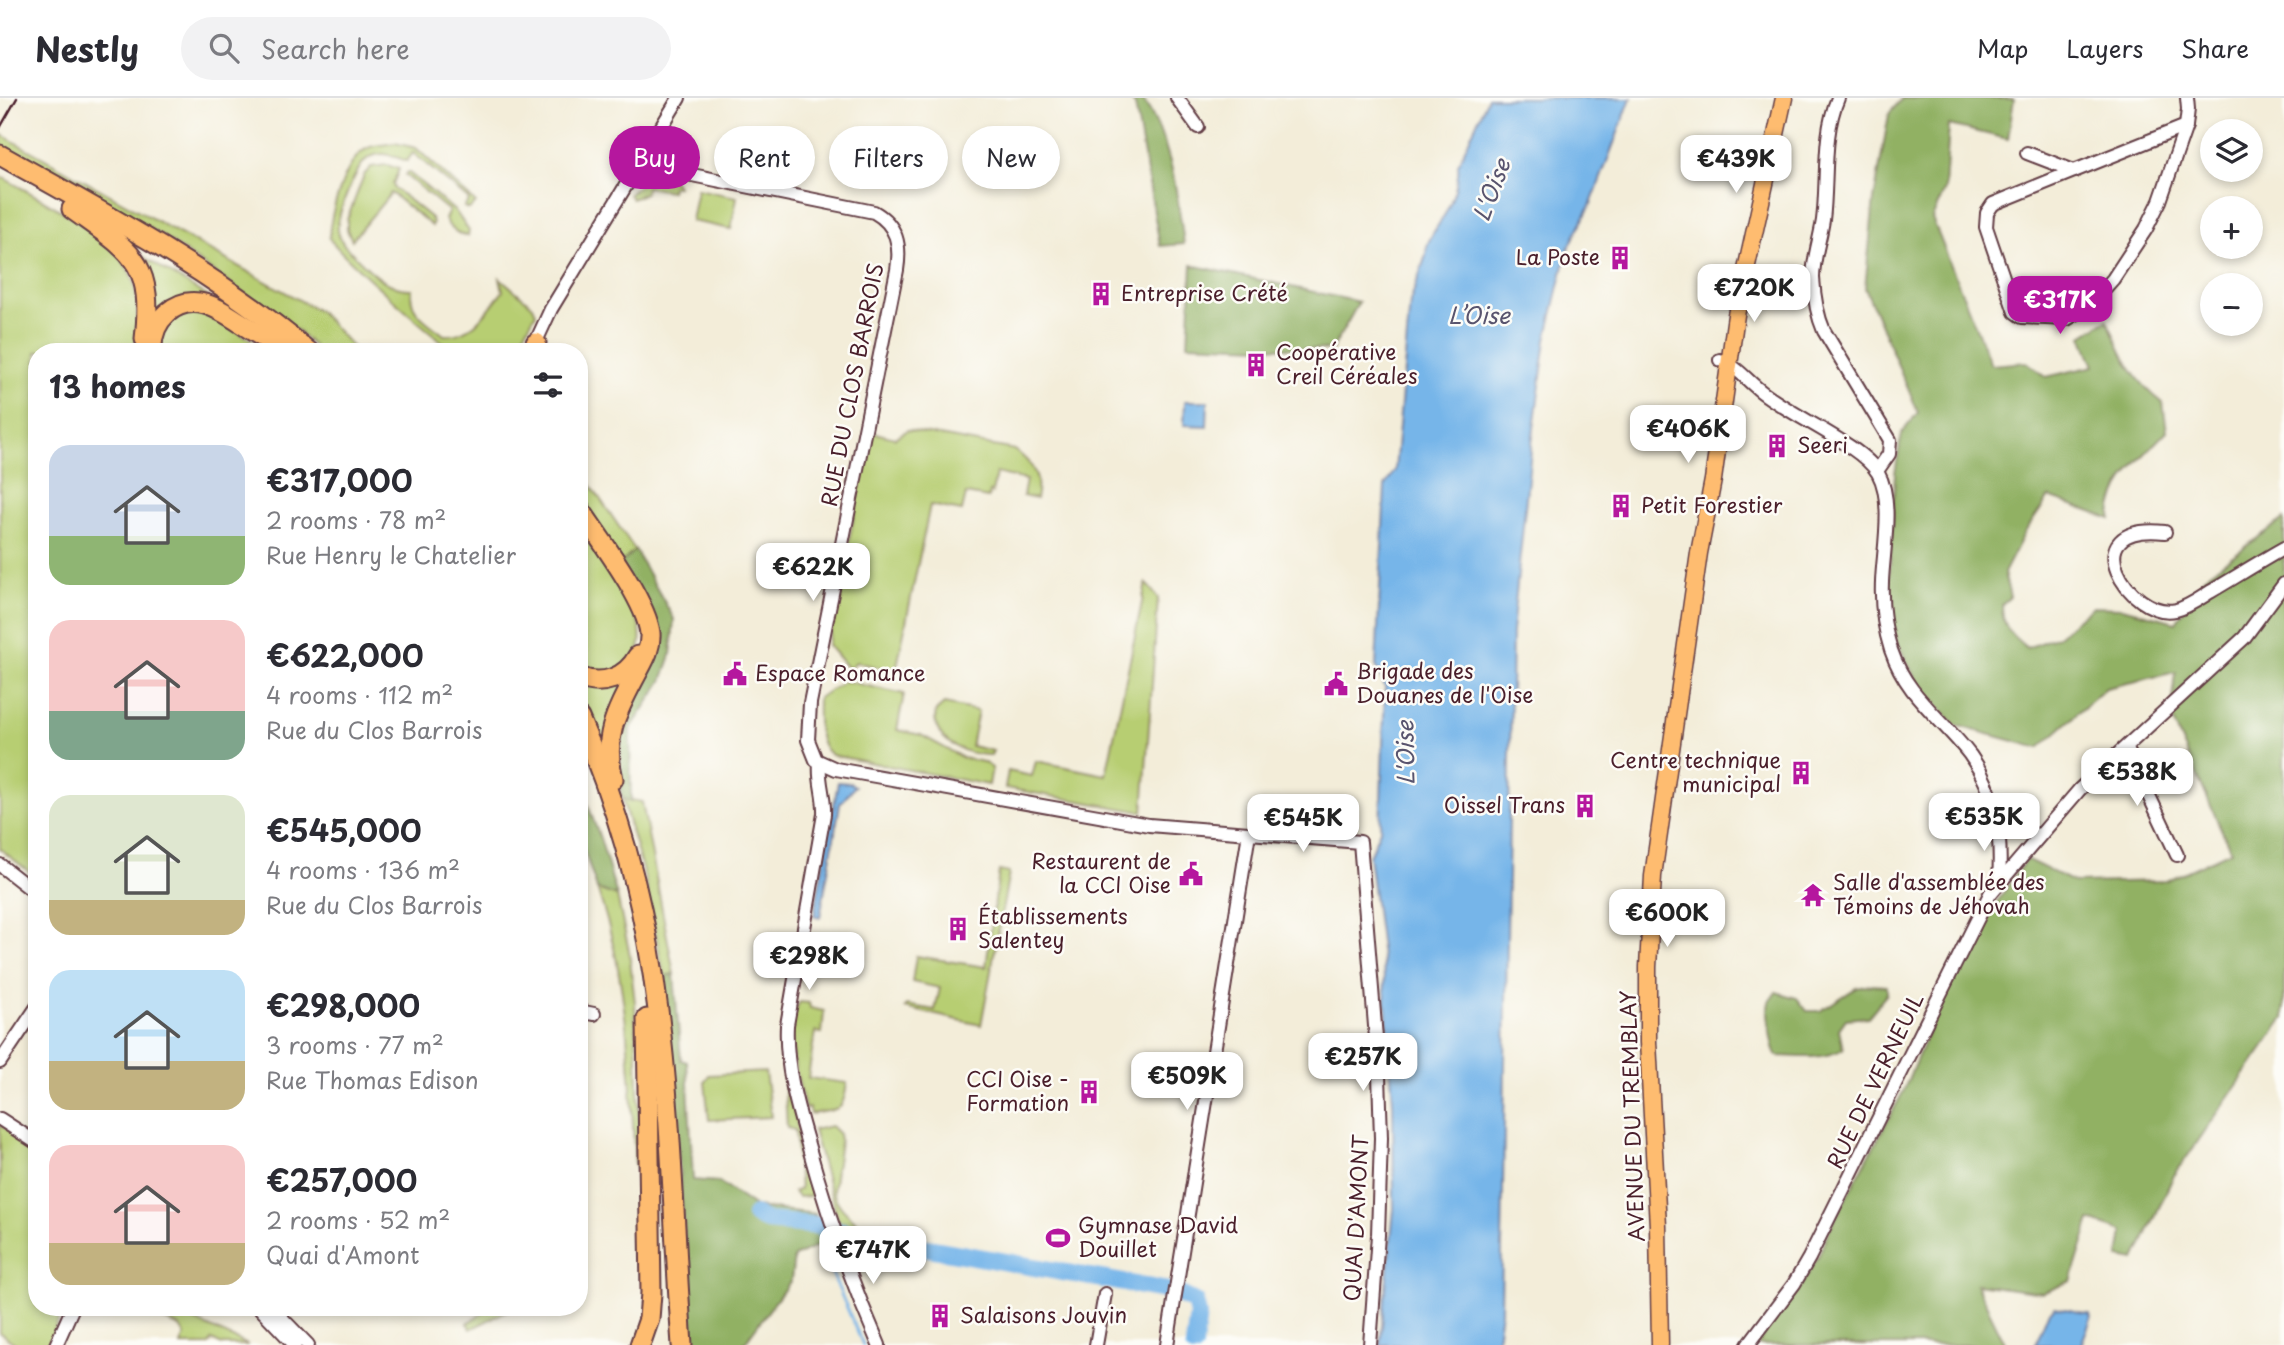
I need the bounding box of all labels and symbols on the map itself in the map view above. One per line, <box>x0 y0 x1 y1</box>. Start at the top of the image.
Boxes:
pin: €439K <box>1687 136 1785 195</box>
water label: L'Oise <box>1463 151 1519 226</box>
place label: La Poste <box>1516 240 1600 272</box>
building icon: La Poste <box>1606 244 1634 272</box>
street label: RUE DU CLOS BARROIS <box>812 260 890 509</box>
pin: €720K <box>1705 264 1803 324</box>
place label: Entreprise Crété <box>1121 276 1288 308</box>
pin: €317K <box>2011 276 2109 336</box>
building icon: Entreprise Crété <box>1087 280 1115 308</box>
water label: L’Oise <box>1448 297 1512 332</box>
place label: Coopérative Creil Céréales <box>1276 335 1418 391</box>
building icon: Coopérative Creil Céréales <box>1242 351 1270 379</box>
pin: €406K <box>1639 406 1737 465</box>
place label: Seeri <box>1797 428 1848 460</box>
building icon: Seeri <box>1763 432 1791 460</box>
place label: Petit Forestier <box>1641 488 1783 520</box>
building icon: Petit Forestier <box>1607 492 1635 520</box>
pin: €622K <box>764 544 862 603</box>
place label: Brigade des Douanes de l'Oise <box>1356 654 1533 710</box>
place label: Espace Romance <box>755 656 926 688</box>
public building icon: Espace Romance <box>721 660 749 688</box>
public building icon: Brigade des Douanes de l'Oise <box>1322 670 1350 698</box>
water label: L'Oise <box>1386 719 1423 786</box>
place label: Centre technique municipal <box>1610 743 1781 799</box>
pin: €538K <box>2088 748 2186 808</box>
building icon: Centre technique municipal <box>1787 759 1815 787</box>
place label: Oissel Trans <box>1444 788 1565 820</box>
building icon: Oissel Trans <box>1571 792 1599 820</box>
pin: €545K <box>1254 794 1352 854</box>
pin: €535K <box>1935 794 2033 853</box>
place label: Restaurent de la CCI Oise <box>1031 844 1171 900</box>
public building icon: Restaurent de la CCI Oise <box>1177 860 1205 888</box>
place label: Salle d'assemblée des Témoins de Jéhovah <box>1833 865 2045 921</box>
temple icon: Salle d'assemblée des Témoins de Jéhovah <box>1799 881 1827 909</box>
pin: €600K <box>1618 890 1716 949</box>
place label: Établissements Salentey <box>978 899 1128 955</box>
building icon: Établissements Salentey <box>944 915 972 943</box>
pin: €298K <box>760 932 858 992</box>
street label: RUE DE VERNEUIL <box>1818 987 1931 1174</box>
street label: AVENUE DU TREMBLAY <box>1611 989 1651 1242</box>
pin: €257K <box>1314 1034 1412 1093</box>
pin: €509K <box>1138 1052 1236 1112</box>
place label: CCI Oise - Formation <box>966 1062 1069 1118</box>
building icon: CCI Oise - Formation <box>1075 1078 1103 1106</box>
street label: QUAI D'AMONT <box>1335 1133 1375 1302</box>
place label: Gymnase David Douillet <box>1078 1208 1238 1264</box>
sports icon: Gymnase David Douillet <box>1044 1224 1072 1252</box>
pin: €747K <box>824 1226 922 1286</box>
place label: Salaisons Jouvin <box>960 1298 1127 1330</box>
building icon: Salaisons Jouvin <box>926 1302 954 1330</box>

